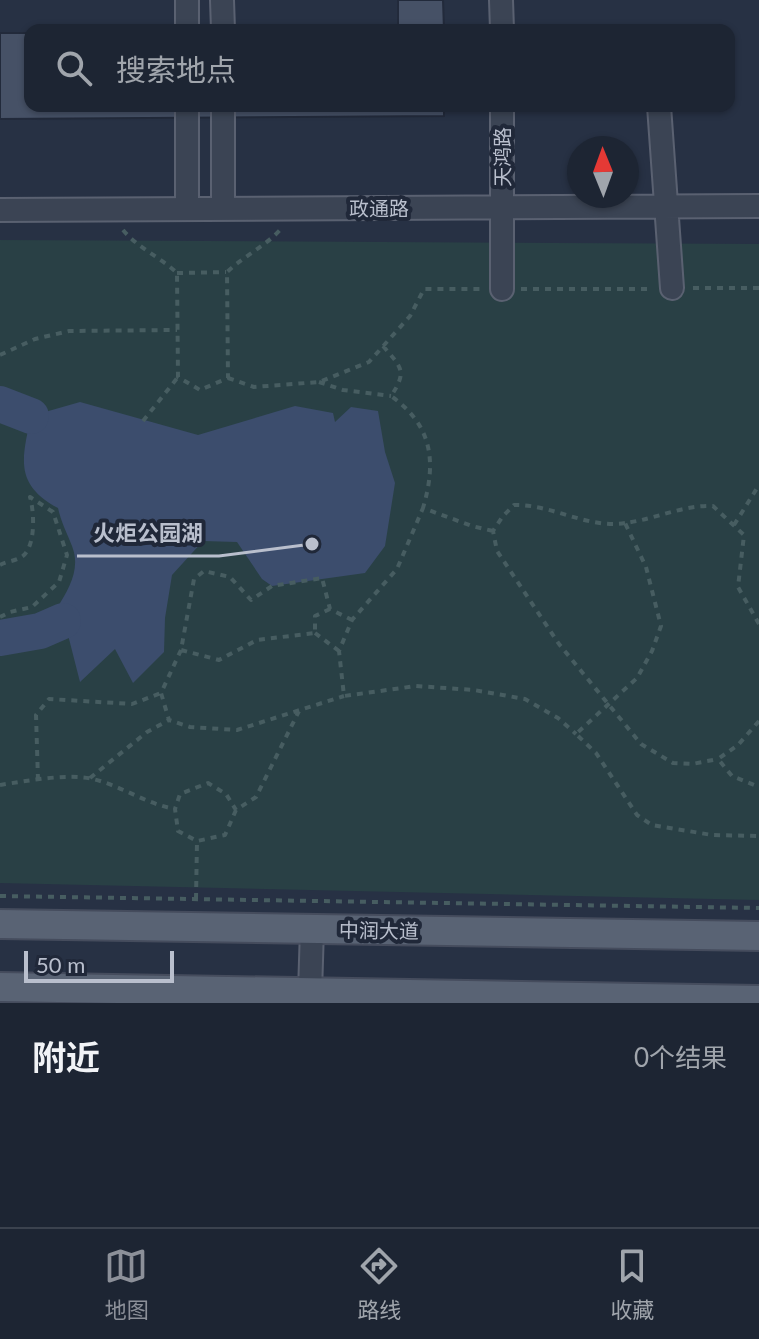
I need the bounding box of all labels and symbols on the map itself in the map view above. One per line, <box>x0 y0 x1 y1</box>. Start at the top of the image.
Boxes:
street label: 天鸿路 <box>490 127 514 187</box>
north arrow <box>567 136 639 208</box>
street label: 政通路 <box>349 196 409 220</box>
callout: 火炬公园湖 <box>77 510 219 556</box>
text: 火炬公园湖 <box>93 519 203 546</box>
street label: 中润大道 <box>339 917 419 943</box>
scale bar <box>24 947 174 983</box>

